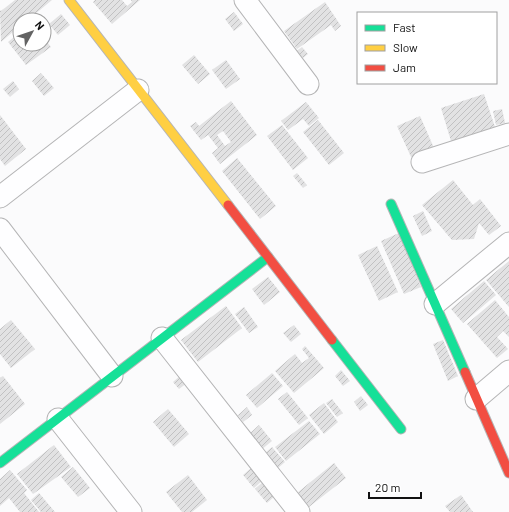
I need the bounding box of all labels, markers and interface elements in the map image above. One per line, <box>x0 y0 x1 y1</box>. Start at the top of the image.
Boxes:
north arrow <box>12 12 52 52</box>
legend <box>357 12 497 84</box>
text: N <box>33 18 47 32</box>
text: Fast <box>393 20 416 34</box>
text: Slow <box>393 40 418 54</box>
text: Jam <box>393 60 416 74</box>
scale bar <box>369 474 421 500</box>
text: 20 m <box>375 480 401 494</box>

